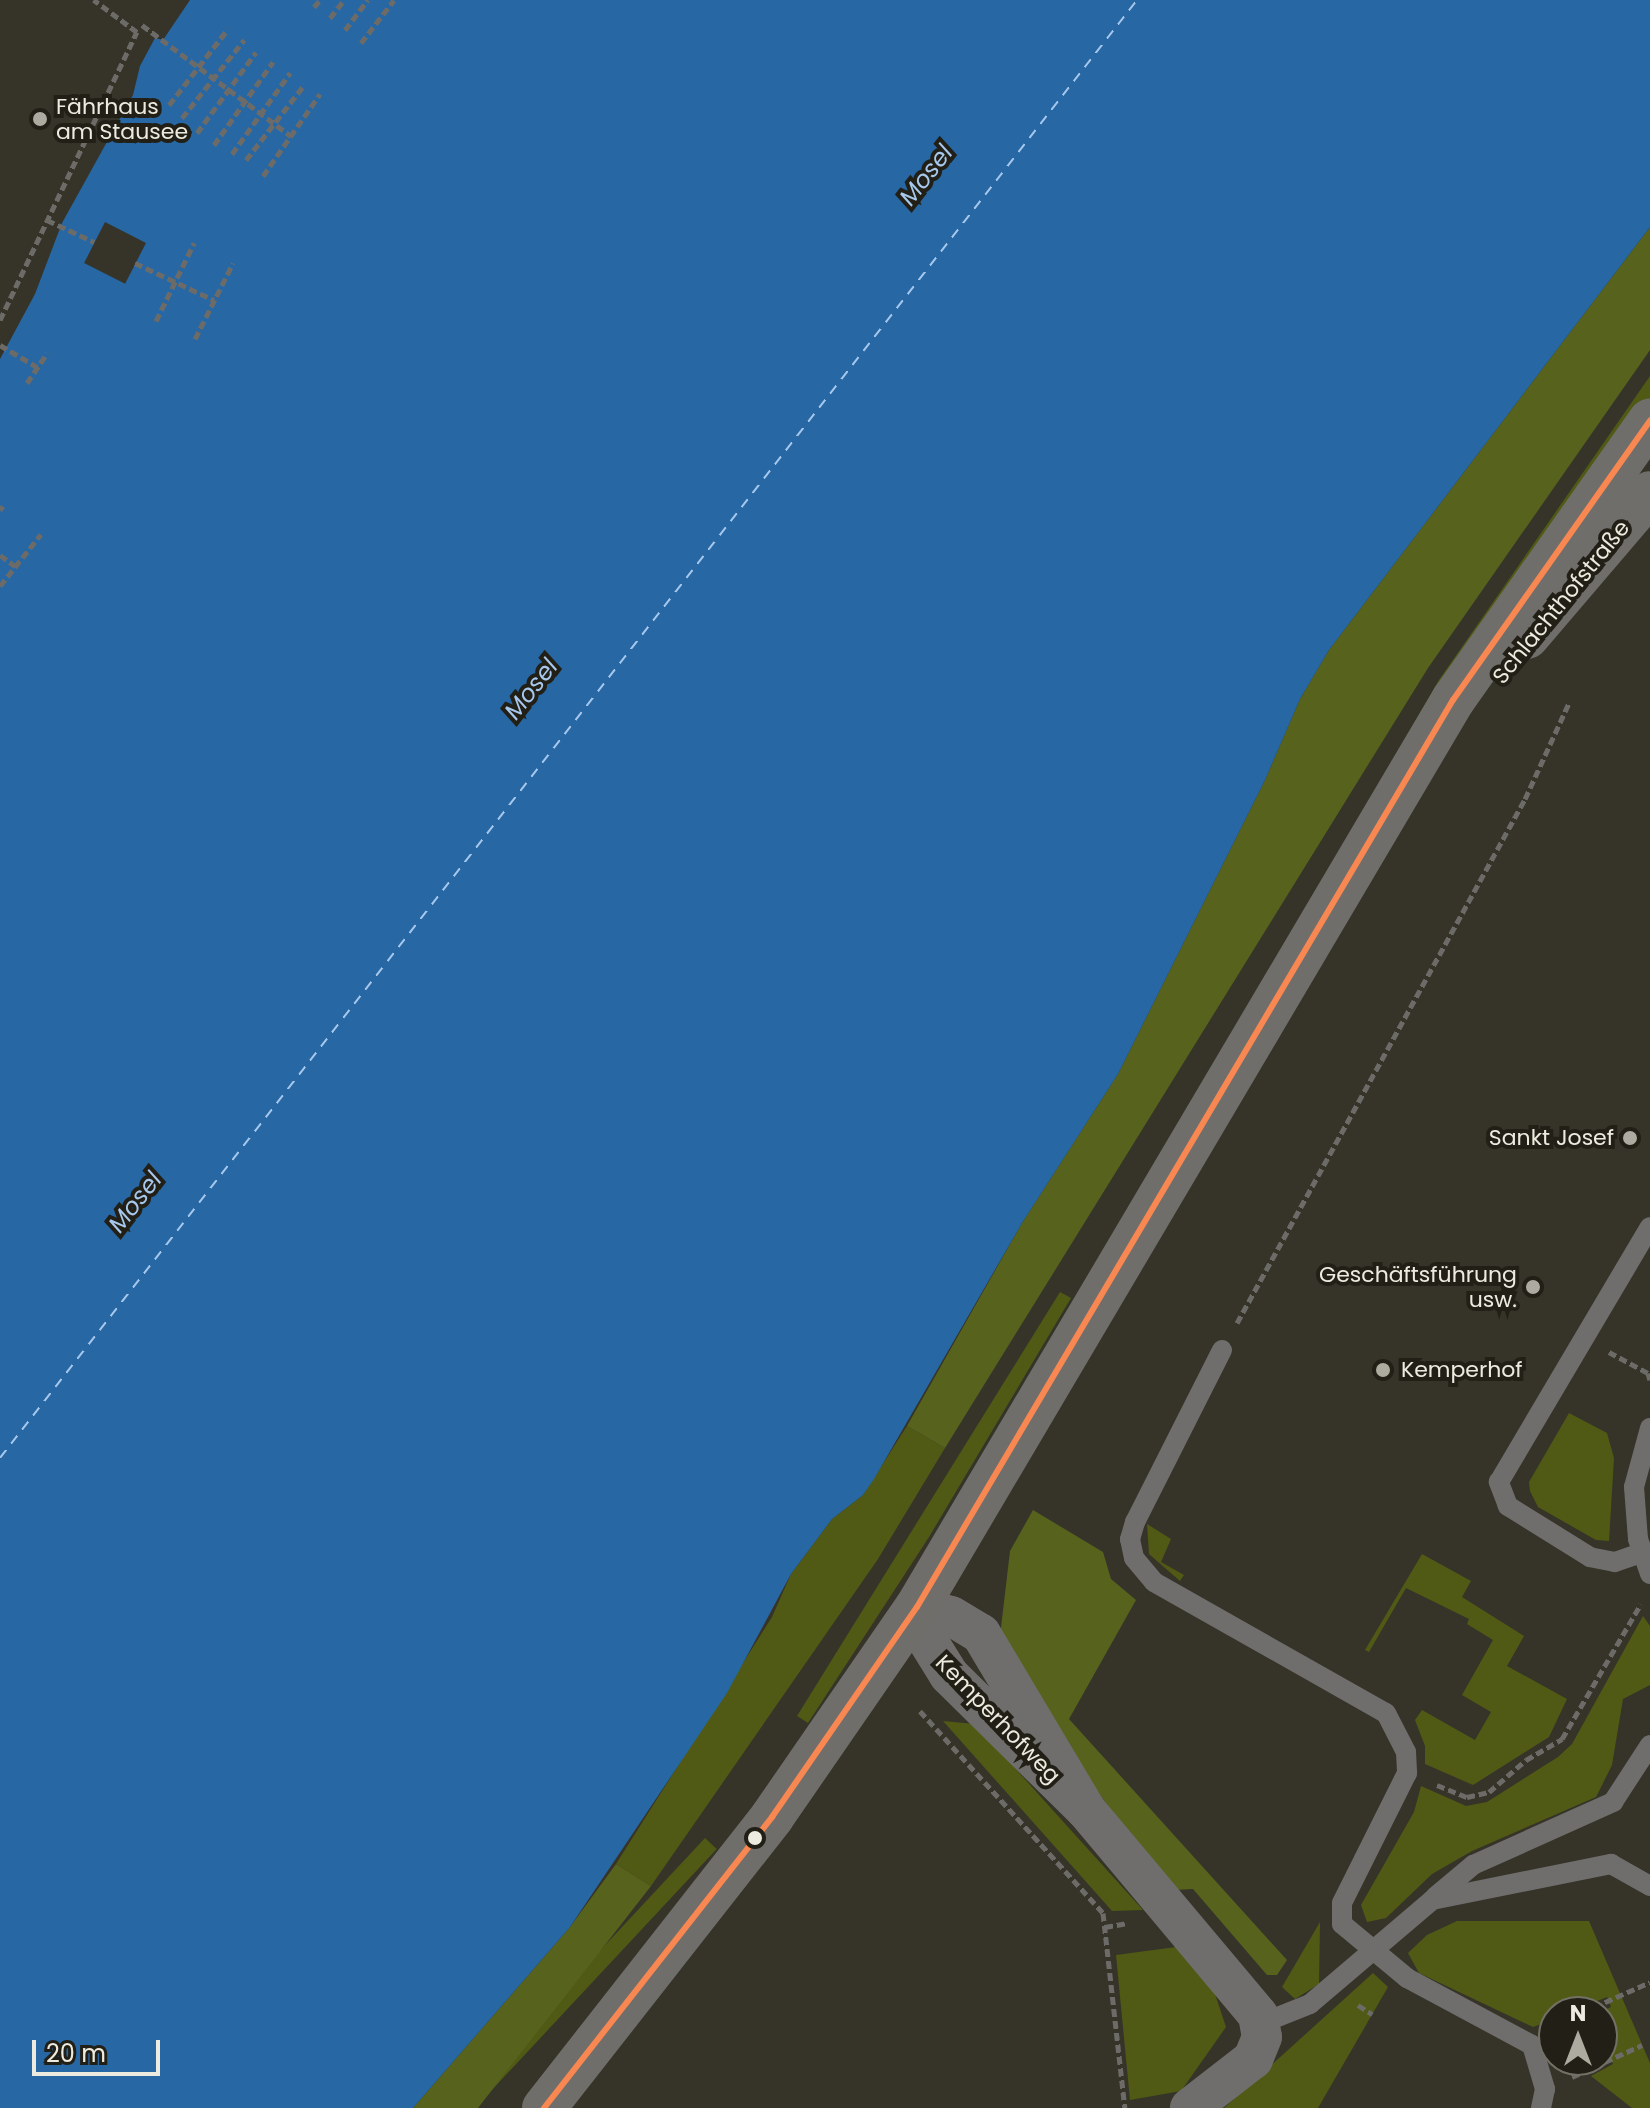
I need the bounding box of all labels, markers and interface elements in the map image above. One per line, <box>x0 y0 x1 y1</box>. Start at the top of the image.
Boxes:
place label: Fährhaus am Stausee <box>56 93 188 144</box>
marker: Fährhaus am Stausee <box>31 110 49 128</box>
water label: Mosel <box>893 139 959 211</box>
street label: Schlachthofstraße <box>1487 515 1635 689</box>
water label: Mosel <box>498 653 564 725</box>
place label: Sankt Josef <box>1489 1125 1614 1151</box>
marker: Sankt Josef <box>1621 1129 1639 1147</box>
water label: Mosel <box>102 1166 168 1238</box>
place label: Geschäftsführung usw. <box>1319 1261 1517 1312</box>
marker: Geschäftsführung usw. <box>1524 1278 1542 1296</box>
place label: Kemperhof <box>1401 1357 1523 1383</box>
marker: Kemperhof <box>1372 1359 1394 1381</box>
street label: Kemperhofweg <box>930 1649 1066 1789</box>
unlabelled marker <box>747 1830 763 1846</box>
north arrow <box>1538 1996 1618 2076</box>
text: N <box>1570 1998 1586 2029</box>
scale bar <box>36 2024 164 2074</box>
text: 20 m <box>46 2037 106 2070</box>

